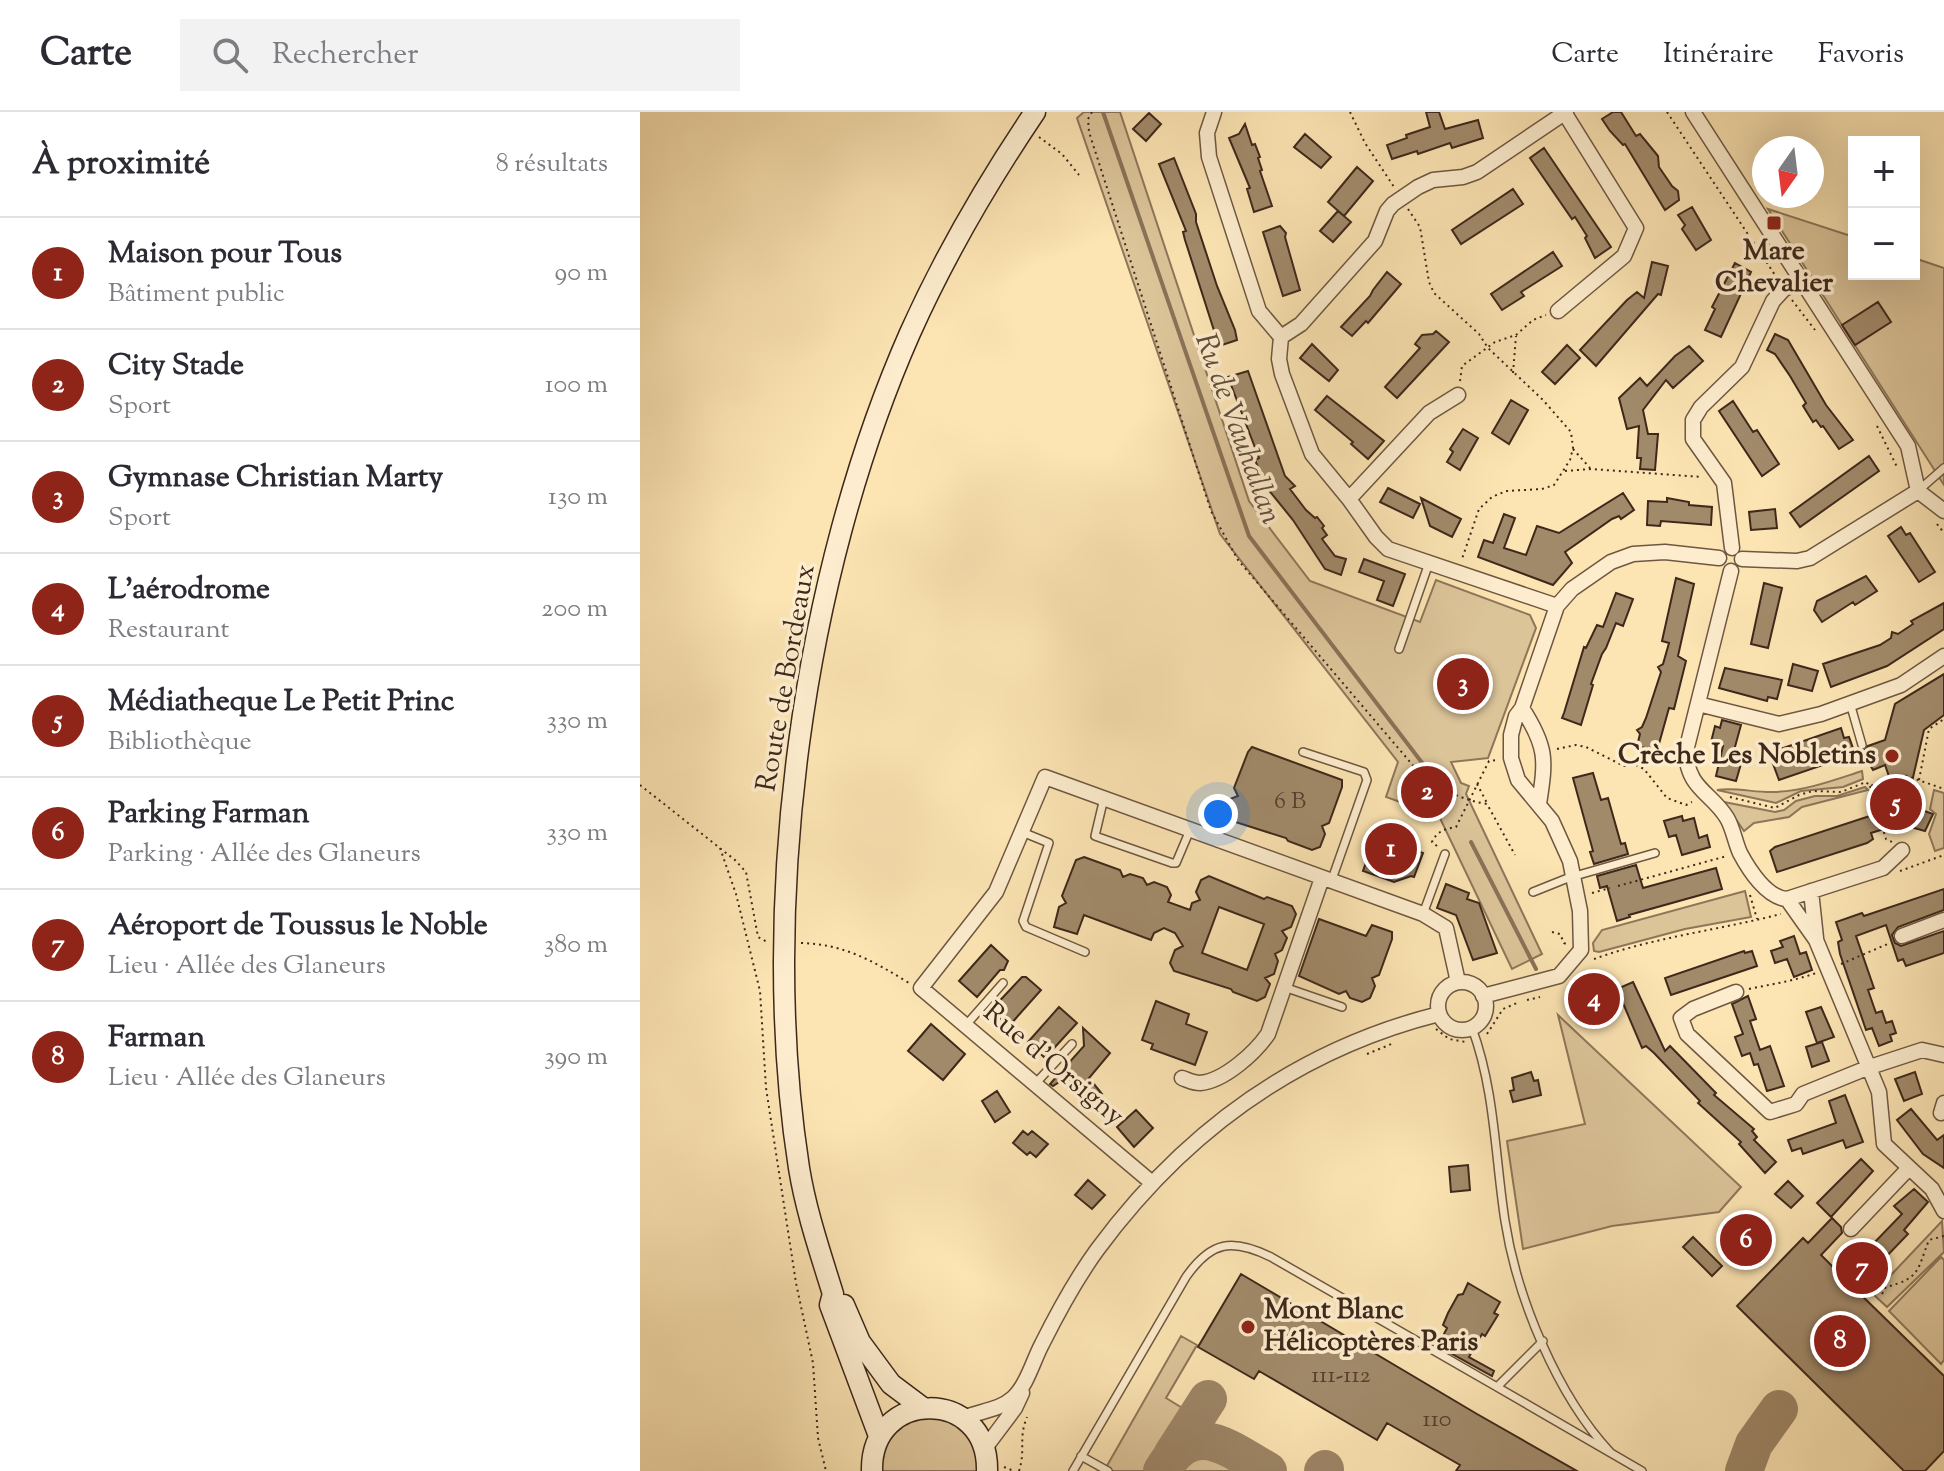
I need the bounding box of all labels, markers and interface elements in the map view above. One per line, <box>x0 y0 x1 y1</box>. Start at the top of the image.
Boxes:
search box <box>180 19 740 91</box>
text: Carte <box>40 28 132 82</box>
icon: search <box>208 33 252 77</box>
text: Rechercher <box>272 34 419 77</box>
text: Carte <box>1551 35 1619 75</box>
text: Itinéraire <box>1663 35 1774 75</box>
text: Favoris <box>1818 35 1904 75</box>
north arrow <box>1752 136 1824 208</box>
map controls <box>1848 136 1920 280</box>
button: + <box>1848 136 1920 208</box>
text: À proximité <box>32 140 210 189</box>
text: 8 résultats <box>496 146 608 183</box>
button: − <box>1848 208 1920 280</box>
marker: Mare Chevalier <box>1765 214 1783 232</box>
place label: Mare Chevalier <box>1715 232 1834 304</box>
text: Maison pour Tous <box>108 233 342 276</box>
text: 1 <box>54 255 62 292</box>
text: 90 m <box>555 255 608 292</box>
text: Bâtiment public <box>108 276 285 313</box>
water label: Ru de Vauhallan <box>1183 327 1292 531</box>
text: City Stade <box>108 345 244 388</box>
text: 2 <box>52 367 64 404</box>
text: 100 m <box>545 367 608 404</box>
text: Sport <box>108 388 171 425</box>
text: Gymnase Christian Marty <box>108 457 443 500</box>
text: 3 <box>53 479 63 516</box>
text: 130 m <box>548 479 608 516</box>
text: Sport <box>108 500 171 537</box>
street label: Route de Bordeaux <box>747 561 827 795</box>
text: L'aérodrome <box>108 569 270 612</box>
text: 4 <box>51 591 65 628</box>
text: 200 m <box>541 591 608 628</box>
text: Restaurant <box>108 612 229 649</box>
pin: 3 <box>1437 654 1489 714</box>
text: Médiatheque Le Petit Princ <box>108 681 454 724</box>
text: 5 <box>54 703 62 740</box>
text: 330 m <box>546 703 608 740</box>
text: Bibliothèque <box>108 724 252 761</box>
place label: Crèche Les Nobletins <box>1618 736 1876 776</box>
marker: Crèche Les Nobletins <box>1883 747 1901 765</box>
pin: 2 <box>1401 762 1453 822</box>
pin: 5 <box>1870 774 1922 834</box>
house number: 6 B <box>1274 785 1306 819</box>
text: Parking Farman <box>108 793 310 836</box>
your location <box>1198 794 1238 834</box>
text: 6 <box>52 815 64 852</box>
text: 330 m <box>546 815 608 852</box>
pin: 1 <box>1365 819 1417 879</box>
text: Parking · Allée des Glaneurs <box>108 836 421 873</box>
text: Aéroport de Toussus le Noble <box>108 905 488 948</box>
text: 7 <box>51 927 65 964</box>
text: 380 m <box>544 927 608 964</box>
text: Lieu · Allée des Glaneurs <box>108 948 386 985</box>
pin: 4 <box>1568 969 1620 1029</box>
street label: Rue d'Orsigny <box>974 994 1133 1136</box>
text: Farman <box>108 1017 205 1060</box>
text: 8 <box>51 1039 65 1076</box>
text: 390 m <box>544 1039 608 1076</box>
text: Lieu · Allée des Glaneurs <box>108 1060 386 1097</box>
pin: 6 <box>1720 1210 1772 1270</box>
pin: 7 <box>1836 1238 1888 1298</box>
place label: Mont Blanc Hélicoptères Paris <box>1264 1291 1478 1363</box>
pin: 8 <box>1814 1311 1866 1371</box>
marker: Mont Blanc Hélicoptères Paris <box>1239 1318 1257 1336</box>
house number: 111-112 <box>1311 1359 1371 1393</box>
house number: 110 <box>1423 1403 1451 1437</box>

